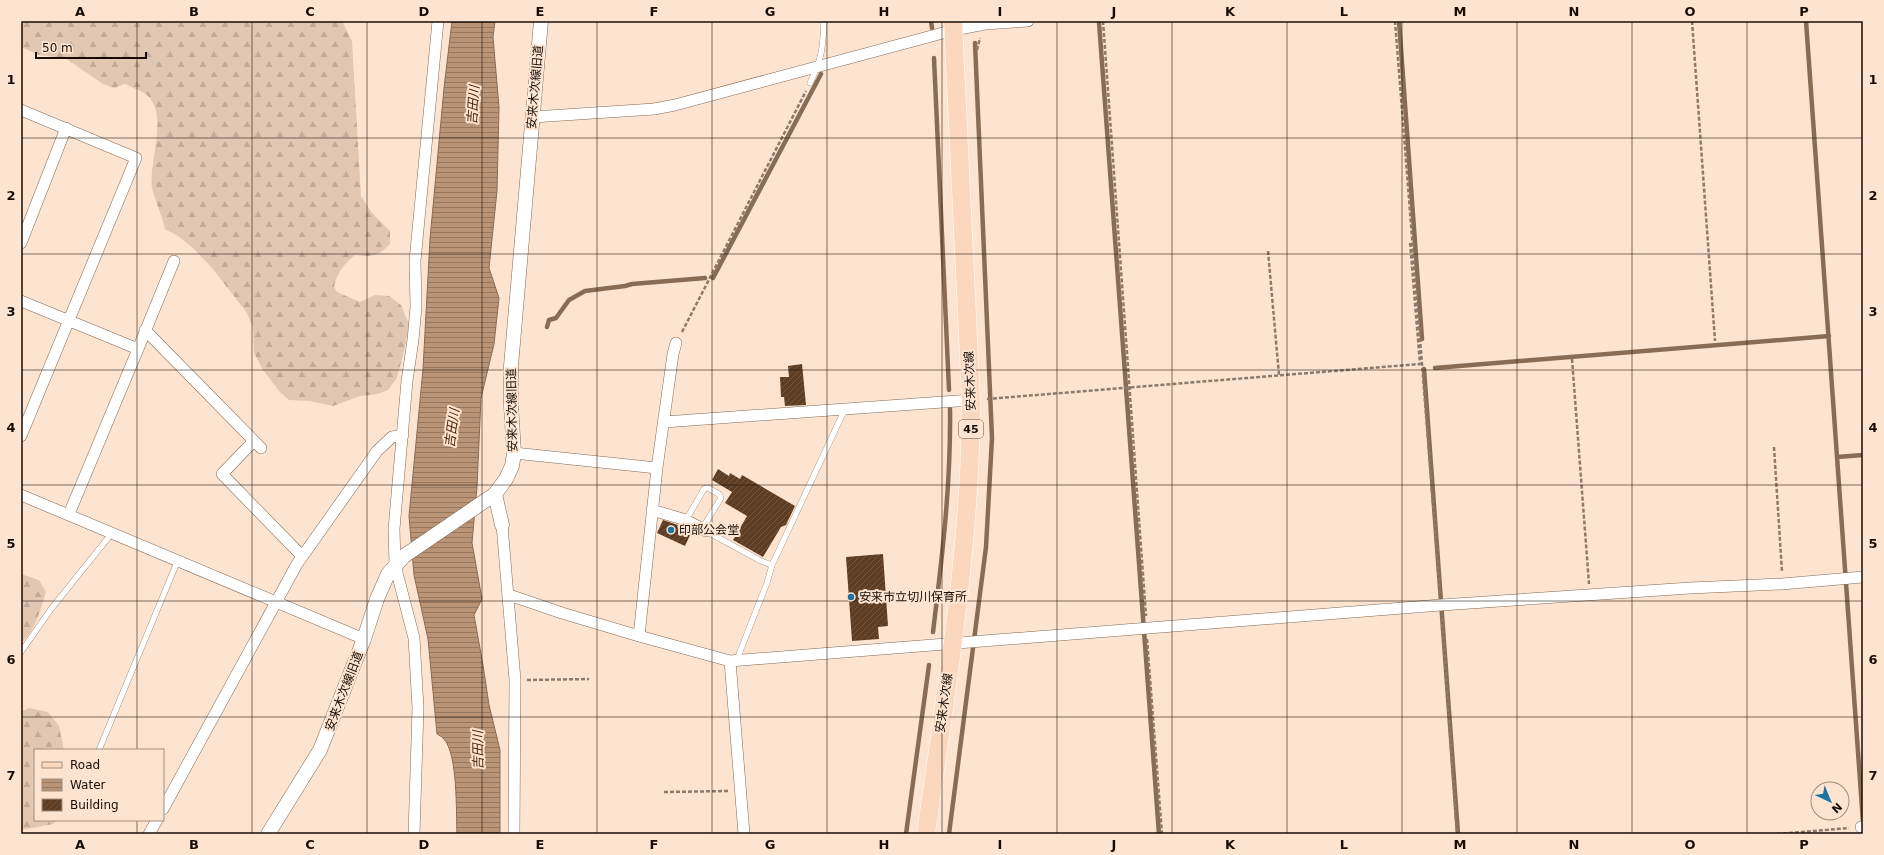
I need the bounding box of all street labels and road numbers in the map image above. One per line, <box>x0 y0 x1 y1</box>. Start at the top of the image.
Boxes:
street label: 安来木次線旧道 <box>524 45 546 129</box>
street label: 安来木次線 <box>962 351 978 411</box>
street label: 安来木次線旧道 <box>504 368 520 452</box>
road number: 45 <box>959 420 983 438</box>
street label: 安来木次線旧道 <box>322 649 366 733</box>
street label: 安来木次線 <box>933 672 955 734</box>

